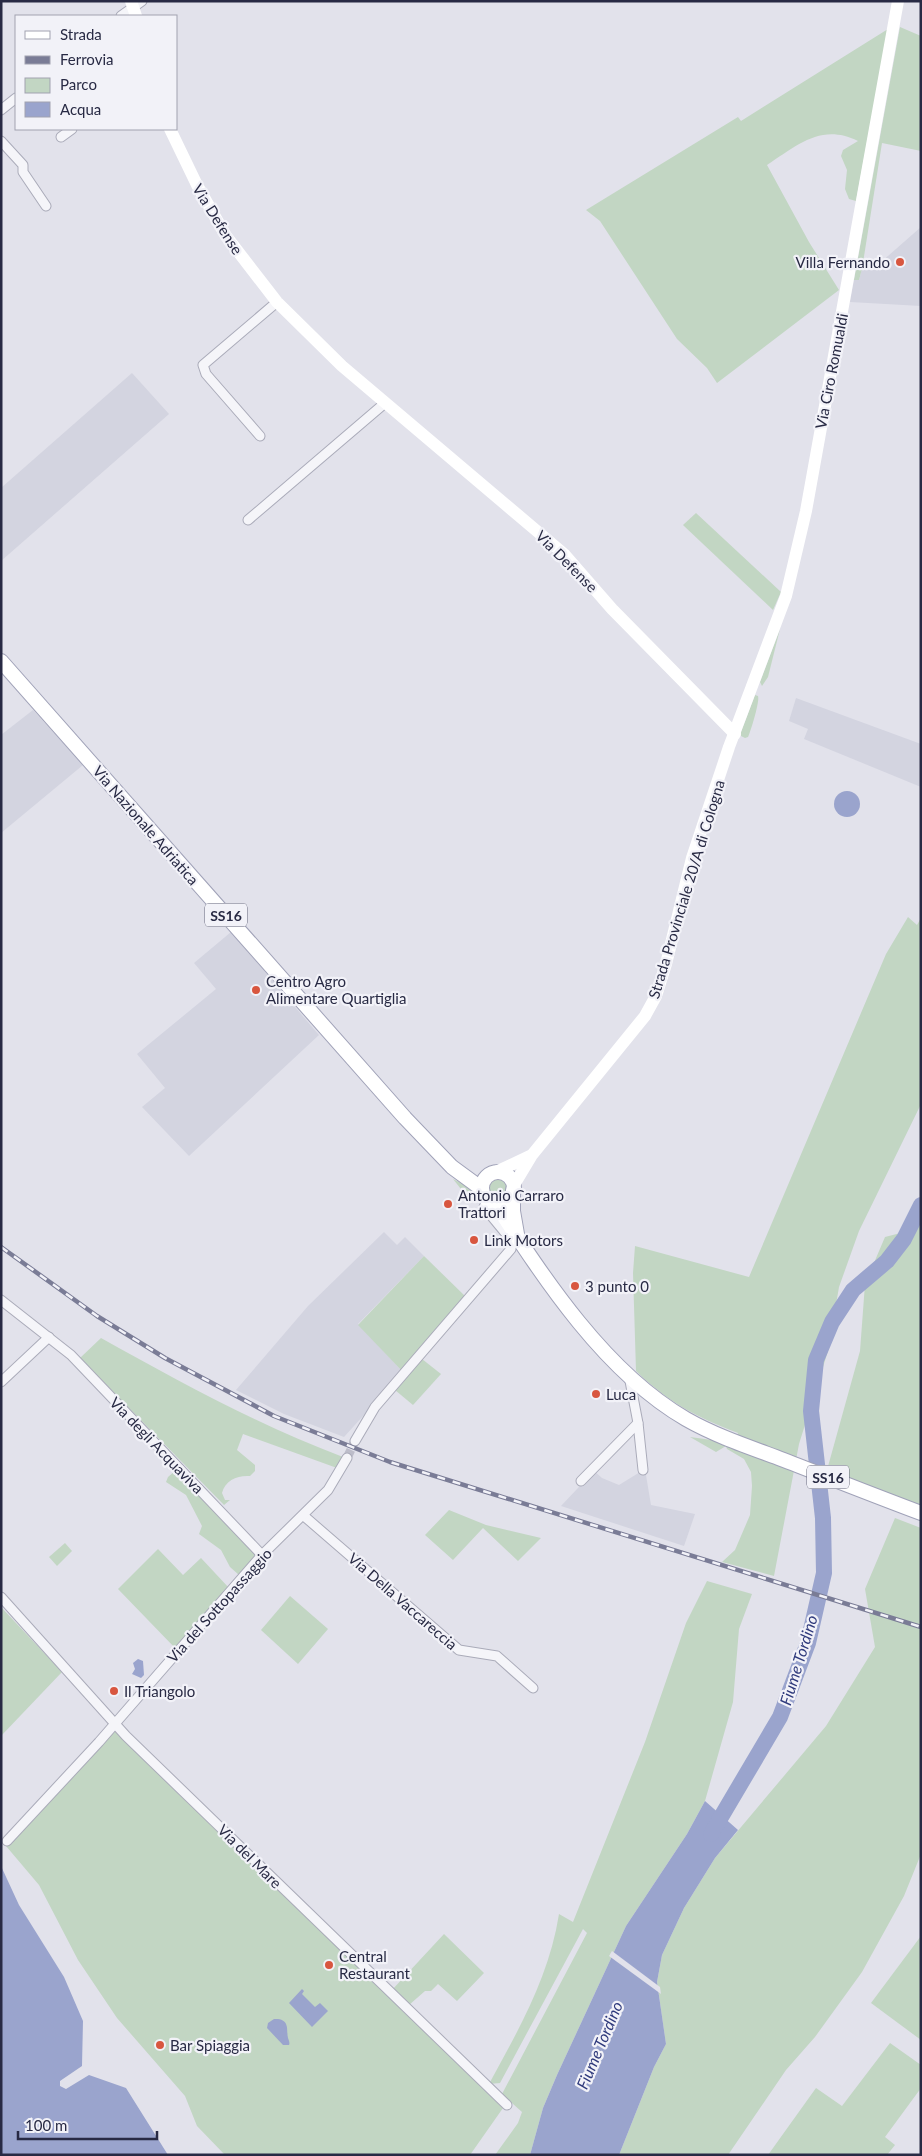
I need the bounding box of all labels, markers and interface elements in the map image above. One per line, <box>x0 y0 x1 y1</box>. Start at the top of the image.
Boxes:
legend <box>15 15 178 130</box>
text: Strada <box>60 25 102 43</box>
text: Ferrovia <box>60 50 113 68</box>
text: Parco <box>60 75 97 93</box>
text: Acqua <box>60 100 101 118</box>
street label: Via Defense <box>189 180 247 258</box>
place label: Villa Fernando <box>796 253 890 271</box>
marker: Villa Fernando <box>894 256 906 268</box>
street label: Via Ciro Romualdi <box>811 312 851 430</box>
street label: Via Defense <box>532 526 602 596</box>
street label: Via Nazionale Adriatica <box>89 762 203 888</box>
street label: Strada Provinciale 20/A di Cologna <box>644 777 728 1001</box>
road number: SS16 <box>205 904 247 926</box>
place label: Centro Agro Alimentare Quartiglia <box>266 972 406 1007</box>
marker: Centro Agro Alimentare Quartiglia <box>250 984 262 996</box>
place label: Antonio Carraro Trattori <box>458 1186 564 1221</box>
marker: Antonio Carraro Trattori <box>442 1198 454 1210</box>
place label: Link Motors <box>484 1231 563 1249</box>
marker: Link Motors <box>468 1234 480 1246</box>
place label: 3 punto 0 <box>585 1277 649 1295</box>
marker: 3 punto 0 <box>569 1280 581 1292</box>
place label: Luca <box>606 1385 636 1403</box>
marker: Luca <box>590 1388 602 1400</box>
street label: Via degli Acquaviva <box>106 1393 208 1497</box>
road number: SS16 <box>807 1465 849 1488</box>
street label: Via del Sottopassaggio <box>163 1544 275 1666</box>
street label: Via Della Vaccareccia <box>345 1549 461 1653</box>
water label: Fiume Tordino <box>775 1613 821 1707</box>
place label: Il Triangolo <box>124 1682 195 1700</box>
marker: Il Triangolo <box>108 1685 120 1697</box>
street label: Via del Mare <box>214 1820 286 1892</box>
place label: Central Restaurant <box>339 1947 411 1982</box>
marker: Central Restaurant <box>323 1959 335 1971</box>
water label: Fiume Tordino <box>572 1998 626 2092</box>
place label: Bar Spiaggia <box>170 2036 250 2054</box>
marker: Bar Spiaggia <box>154 2039 166 2051</box>
scale bar <box>18 2108 156 2140</box>
text: 100 m <box>25 2116 67 2134</box>

